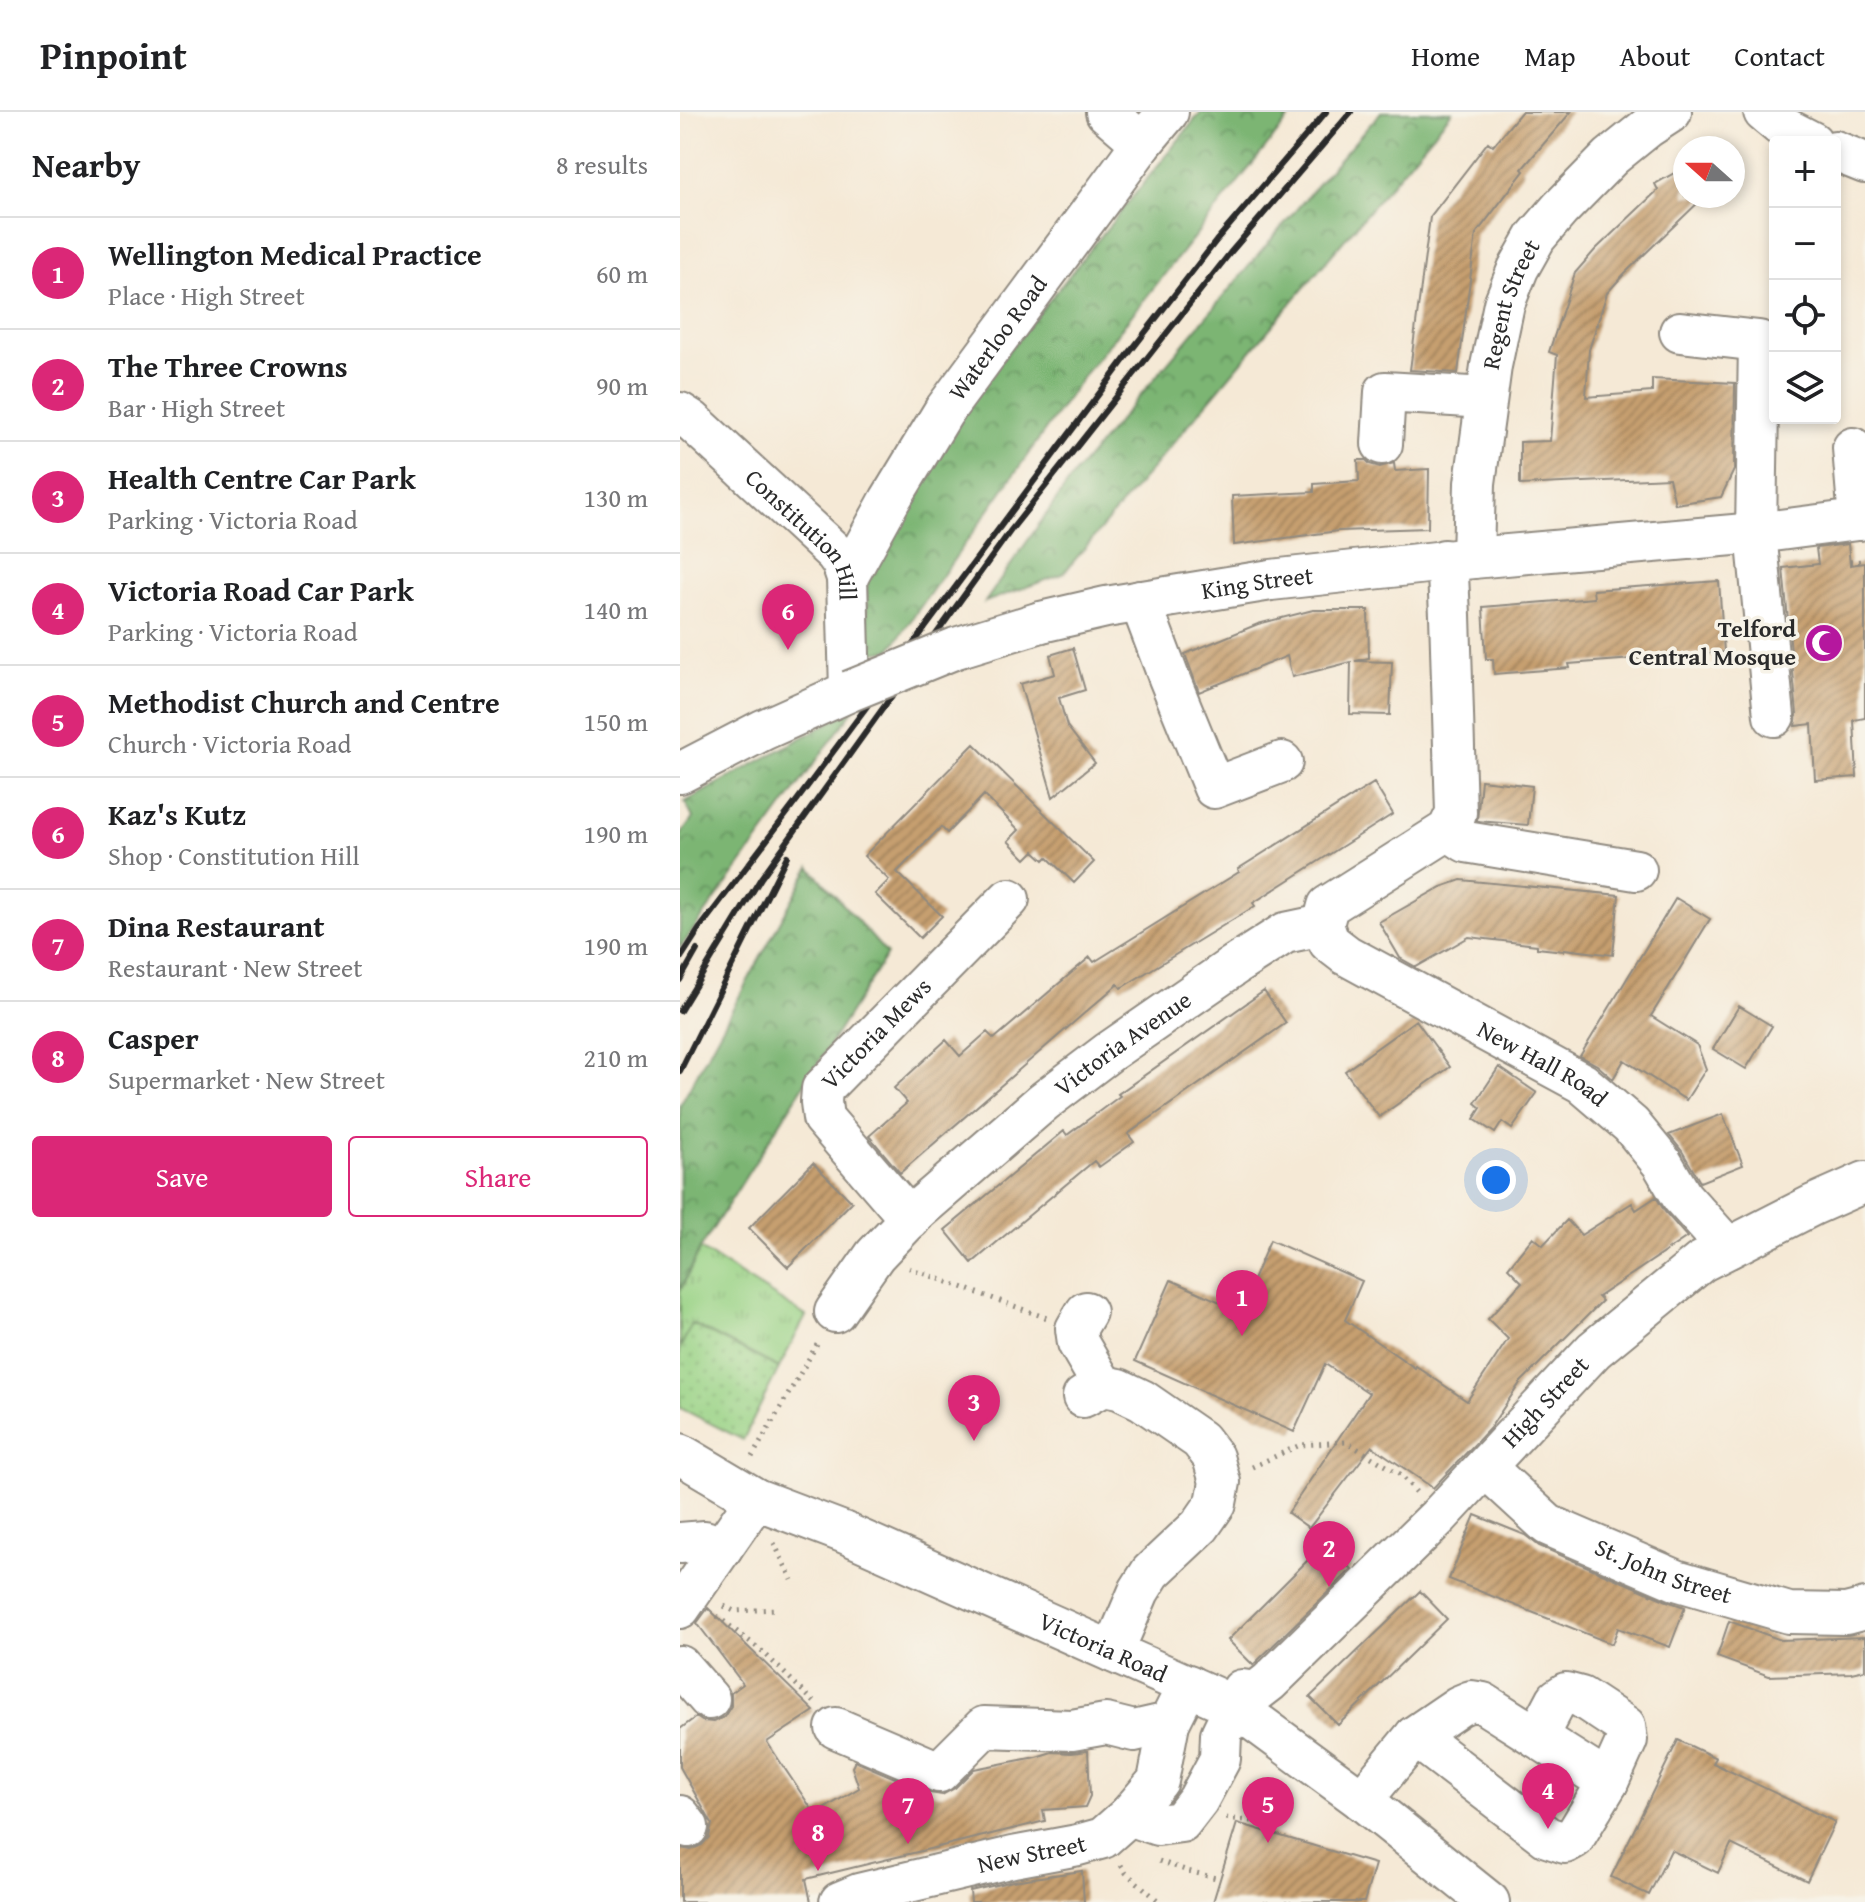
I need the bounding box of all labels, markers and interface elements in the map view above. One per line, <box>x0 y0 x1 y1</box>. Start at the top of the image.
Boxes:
text: Pinpoint <box>40 27 187 83</box>
text: Home <box>1411 35 1480 76</box>
text: Map <box>1524 35 1576 76</box>
text: About <box>1620 35 1690 76</box>
text: Contact <box>1734 35 1825 76</box>
north arrow <box>1673 136 1745 208</box>
map controls <box>1769 136 1841 424</box>
button: + <box>1769 136 1841 208</box>
text: Nearby <box>32 140 141 189</box>
text: 8 results <box>556 145 648 184</box>
button: − <box>1769 208 1841 280</box>
text: Wellington Medical Practice <box>108 232 482 276</box>
street label: Regent Street <box>1473 232 1549 373</box>
text: 1 <box>51 254 65 293</box>
text: 60 m <box>596 254 648 293</box>
street label: Waterloo Road <box>940 268 1056 407</box>
text: Place · High Street <box>108 276 305 315</box>
button: locate <box>1769 280 1841 352</box>
text: The Three Crowns <box>108 344 348 388</box>
button: layers <box>1769 352 1841 424</box>
text: 2 <box>51 366 65 405</box>
text: 90 m <box>596 366 648 405</box>
text: Bar · High Street <box>108 388 285 427</box>
text: Health Centre Car Park <box>108 456 416 500</box>
street label: Constitution Hill <box>738 461 866 601</box>
text: 3 <box>51 478 65 517</box>
text: 130 m <box>583 478 648 517</box>
text: Parking · Victoria Road <box>108 500 358 539</box>
street label: King Street <box>1199 557 1315 608</box>
text: Victoria Road Car Park <box>108 568 414 612</box>
pin: 6 <box>762 584 814 650</box>
text: 4 <box>51 590 65 629</box>
text: 140 m <box>583 590 648 629</box>
place label: Telford Central Mosque <box>1629 611 1796 674</box>
text: Parking · Victoria Road <box>108 612 358 651</box>
mosque icon: Telford Central Mosque <box>1803 622 1845 664</box>
text: Methodist Church and Centre <box>108 680 500 724</box>
text: 5 <box>51 702 65 741</box>
text: 150 m <box>583 702 648 741</box>
text: Church · Victoria Road <box>108 724 351 763</box>
text: Kaz's Kutz <box>108 792 246 836</box>
text: 6 <box>51 814 65 853</box>
text: 190 m <box>583 814 648 853</box>
text: Shop · Constitution Hill <box>108 836 360 875</box>
text: Dina Restaurant <box>108 904 325 948</box>
text: 7 <box>51 926 65 965</box>
text: 190 m <box>583 926 648 965</box>
text: Restaurant · New Street <box>108 948 362 987</box>
street label: Victoria Mews <box>813 970 939 1097</box>
street label: Victoria Avenue <box>1047 982 1198 1104</box>
street label: New Hall Road <box>1471 1012 1616 1115</box>
text: Casper <box>108 1016 199 1060</box>
text: 8 <box>51 1038 65 1077</box>
text: 210 m <box>583 1038 648 1077</box>
text: Supermarket · New Street <box>108 1060 385 1099</box>
button: Save <box>32 1136 332 1217</box>
button: Share <box>348 1136 648 1217</box>
your location <box>1476 1160 1516 1200</box>
pin: 1 <box>1216 1270 1268 1336</box>
street label: High Street <box>1493 1348 1597 1455</box>
pin: 3 <box>948 1375 1000 1441</box>
pin: 2 <box>1303 1521 1355 1587</box>
street label: St. John Street <box>1589 1529 1736 1612</box>
street label: Victoria Road <box>1033 1603 1173 1691</box>
pin: 4 <box>1522 1763 1574 1829</box>
pin: 5 <box>1242 1777 1294 1843</box>
pin: 7 <box>882 1778 934 1844</box>
pin: 8 <box>792 1805 844 1871</box>
street label: New Street <box>974 1825 1091 1882</box>

